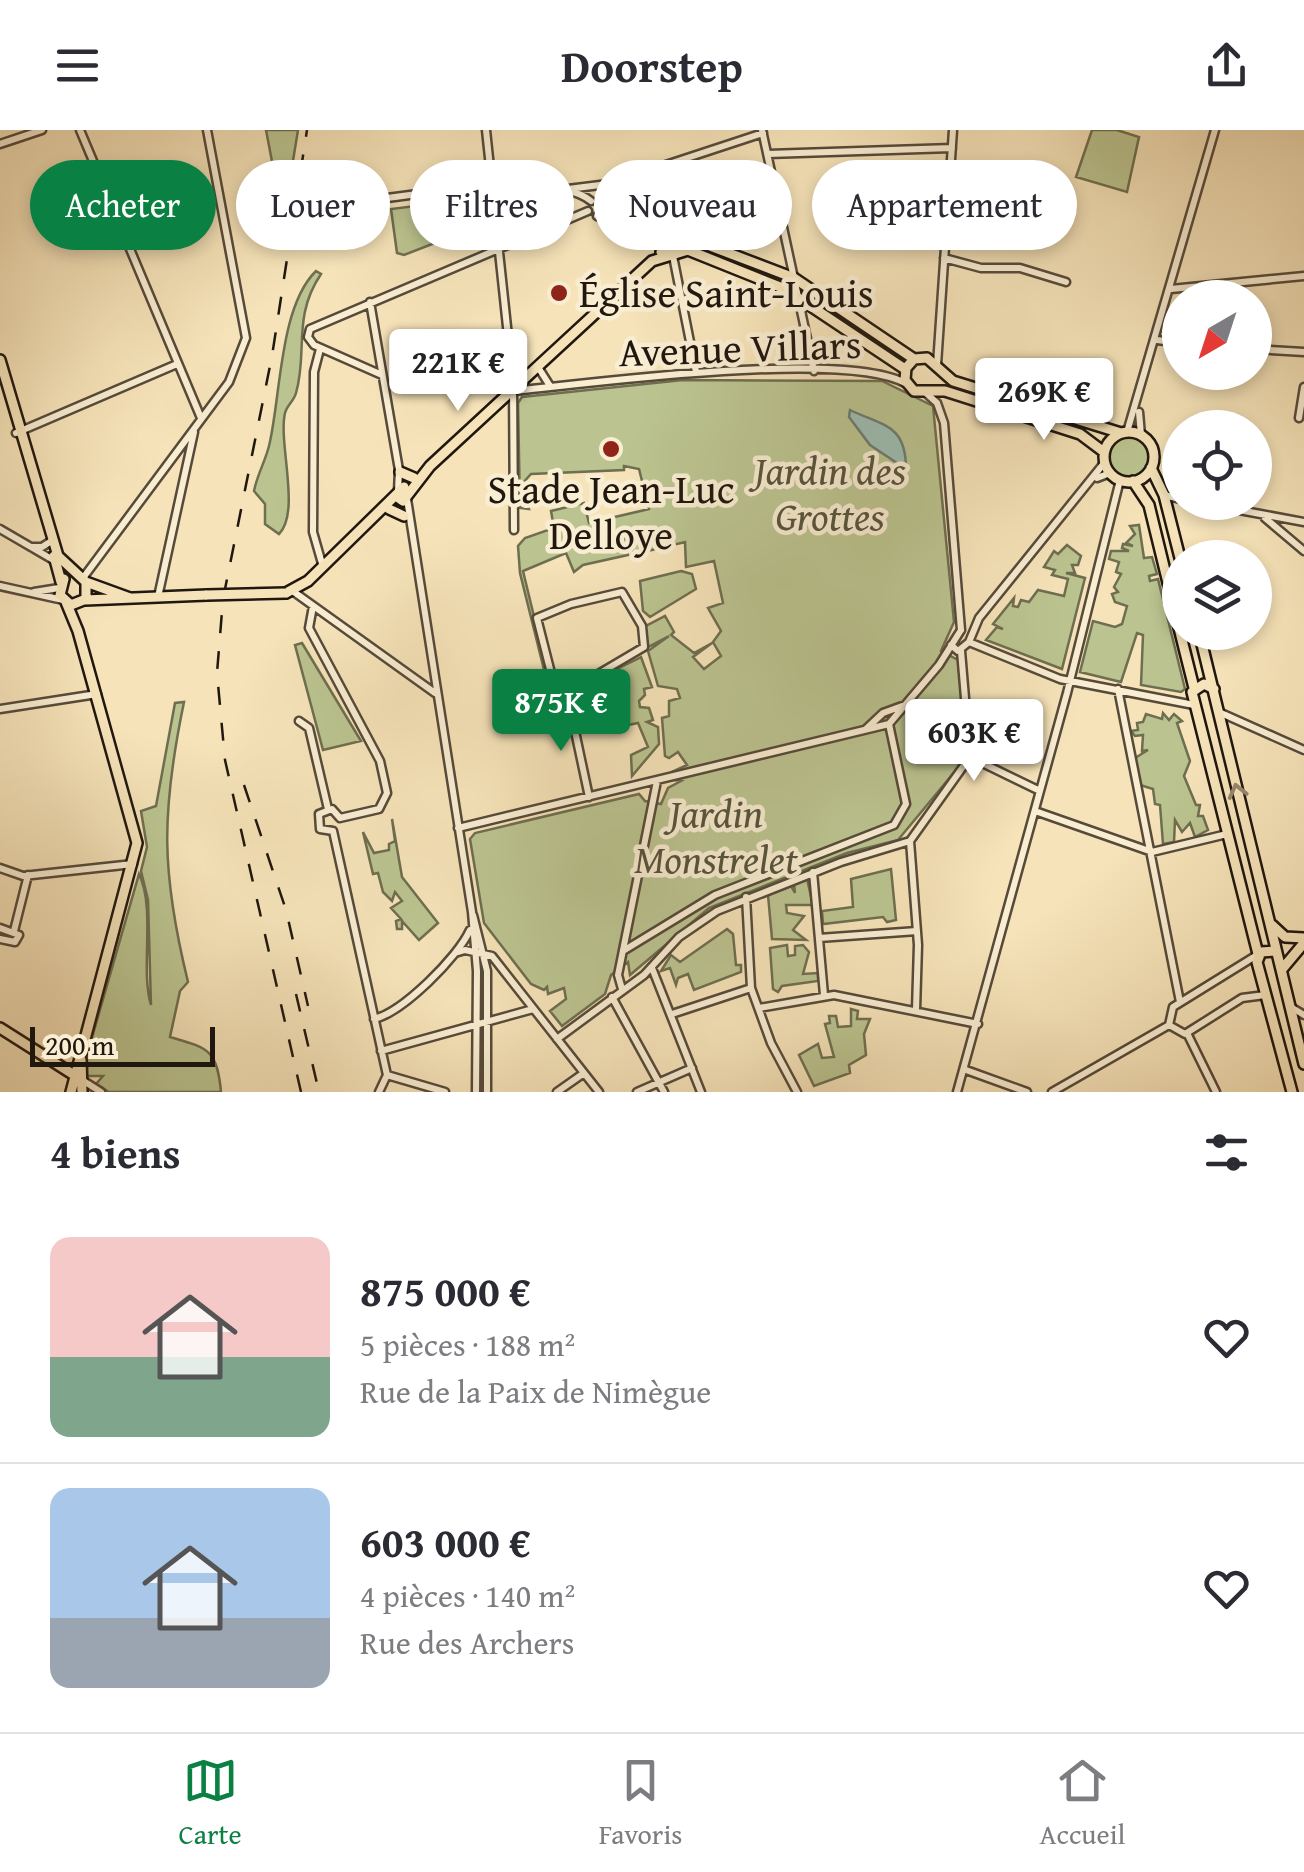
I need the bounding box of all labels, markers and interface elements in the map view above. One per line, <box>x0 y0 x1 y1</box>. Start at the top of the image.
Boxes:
text: Doorstep <box>561 33 743 98</box>
icon: menu <box>50 38 105 93</box>
icon: share <box>1199 38 1254 93</box>
chip: Acheter <box>30 160 216 250</box>
chip: Louer <box>236 160 390 250</box>
chip: Filtres <box>410 160 574 250</box>
chip: Nouveau <box>594 160 792 250</box>
chip: Appartement <box>812 160 1077 250</box>
place label: Église Saint-Louis <box>579 263 874 322</box>
north arrow <box>1162 280 1272 390</box>
map controls <box>1162 280 1272 650</box>
marker: Église Saint-Louis <box>548 282 570 304</box>
street label: Avenue Villars <box>618 314 862 381</box>
pin: 221K € <box>377 329 539 414</box>
text: 221K € <box>411 338 505 385</box>
pin: 269K € <box>963 358 1125 443</box>
text: 269K € <box>997 367 1091 414</box>
button: locate <box>1162 410 1272 520</box>
marker: Stade Jean-Luc Delloye <box>600 438 622 460</box>
park label: Jardin des Grottes <box>748 440 907 545</box>
place label: Stade Jean-Luc Delloye <box>488 459 734 564</box>
button: layers <box>1162 540 1272 650</box>
pin: 875K € <box>480 669 642 754</box>
text: 875K € <box>514 678 608 725</box>
pin: 603K € <box>893 699 1055 784</box>
text: 603K € <box>927 708 1021 755</box>
park label: Jardin Monstrelet <box>634 783 799 888</box>
one-way arrow <box>1228 783 1249 800</box>
scale bar <box>30 1022 215 1066</box>
text: 200 m <box>45 1024 114 1065</box>
text: 4 biens <box>50 1122 181 1183</box>
icon: filters <box>1199 1125 1254 1180</box>
text: 875 000 € <box>360 1260 531 1321</box>
icon: home <box>130 1277 250 1397</box>
icon: heart <box>1199 1310 1254 1365</box>
text: 5 pièces · 188 m² <box>360 1321 575 1368</box>
text: Rue de la Paix de Nimègue <box>360 1368 711 1415</box>
text: 603 000 € <box>360 1511 531 1572</box>
icon: home <box>130 1528 250 1648</box>
icon: heart <box>1199 1561 1254 1616</box>
text: 4 pièces · 140 m² <box>360 1572 575 1619</box>
text: Rue des Archers <box>360 1619 574 1666</box>
tab: Carte <box>179 1753 242 1854</box>
tab: Favoris <box>599 1753 682 1854</box>
tab: Accueil <box>1040 1753 1125 1854</box>

